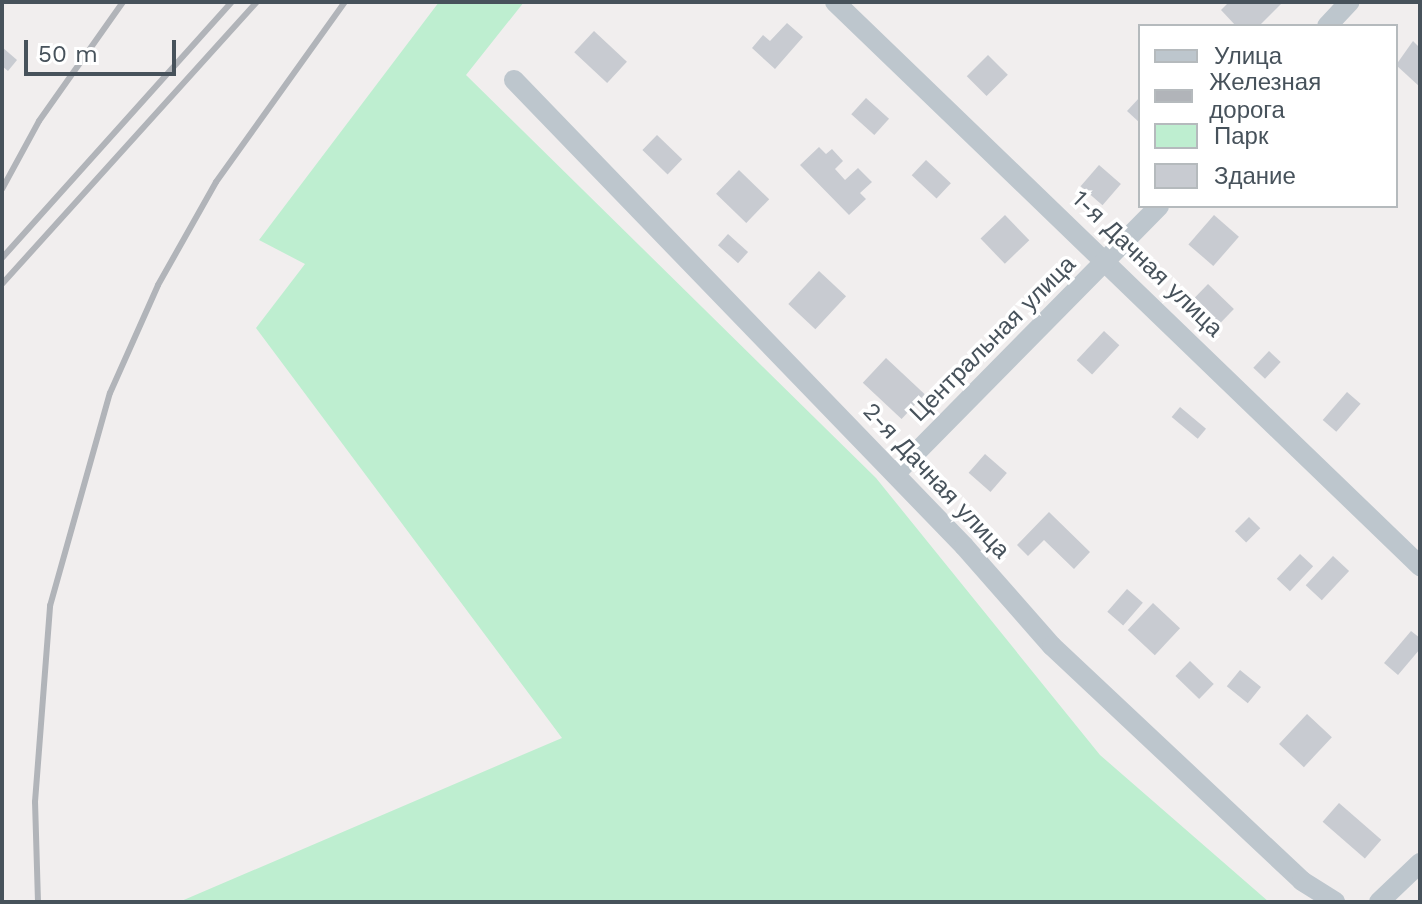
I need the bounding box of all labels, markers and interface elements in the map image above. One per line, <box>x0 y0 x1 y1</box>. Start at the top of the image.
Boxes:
scale bar <box>28 24 180 74</box>
legend <box>1138 24 1398 208</box>
text: 50 m <box>38 40 98 68</box>
text: Улица <box>1214 42 1282 70</box>
text: Железная дорога <box>1209 68 1321 124</box>
text: Парк <box>1214 122 1268 150</box>
text: Здание <box>1214 162 1296 190</box>
street label: 1-я Дачная улица <box>1066 185 1228 343</box>
street label: Центральная улица <box>904 250 1082 428</box>
street label: 2-я Дачная улица <box>856 397 1016 565</box>

